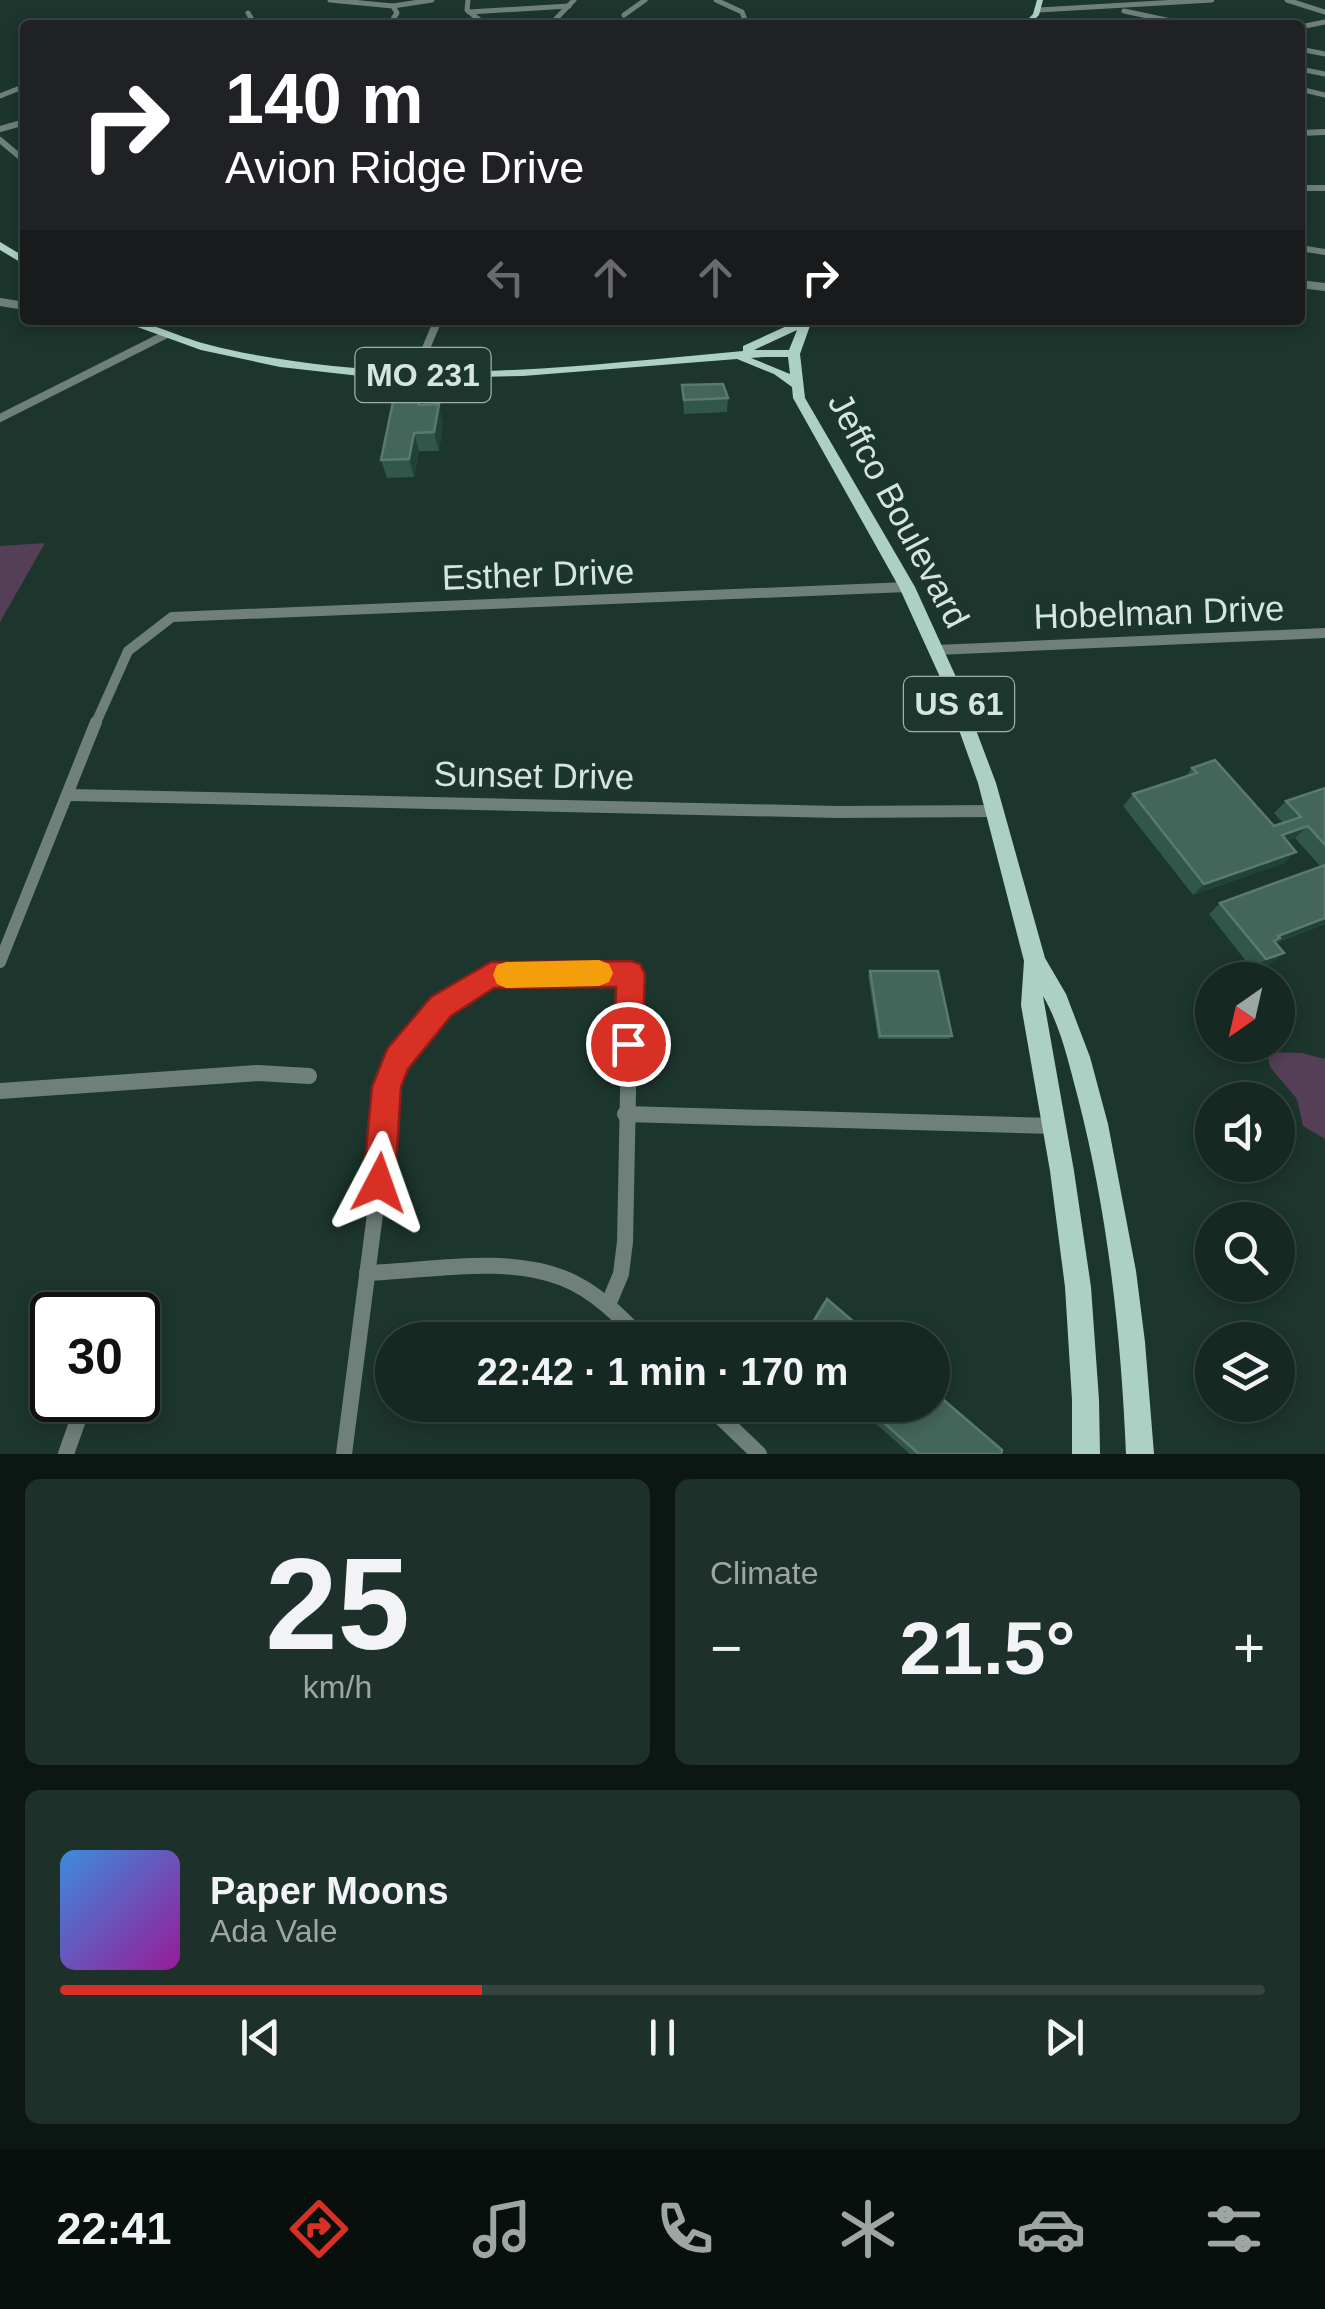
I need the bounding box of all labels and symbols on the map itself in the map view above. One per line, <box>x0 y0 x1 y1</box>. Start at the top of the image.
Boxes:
road number: MO 231 <box>356 348 490 402</box>
street label: Jeffco Boulevard <box>821 386 977 634</box>
street label: Esther Drive <box>441 551 635 597</box>
street label: Hobelman Drive <box>1033 588 1285 636</box>
road number: US 61 <box>904 677 1014 731</box>
street label: Sunset Drive <box>433 754 635 796</box>
north arrow <box>1195 962 1295 1062</box>
pin <box>586 1002 671 1087</box>
position arrow <box>327 1131 431 1235</box>
speed limit sign: 30 <box>30 1292 160 1422</box>

